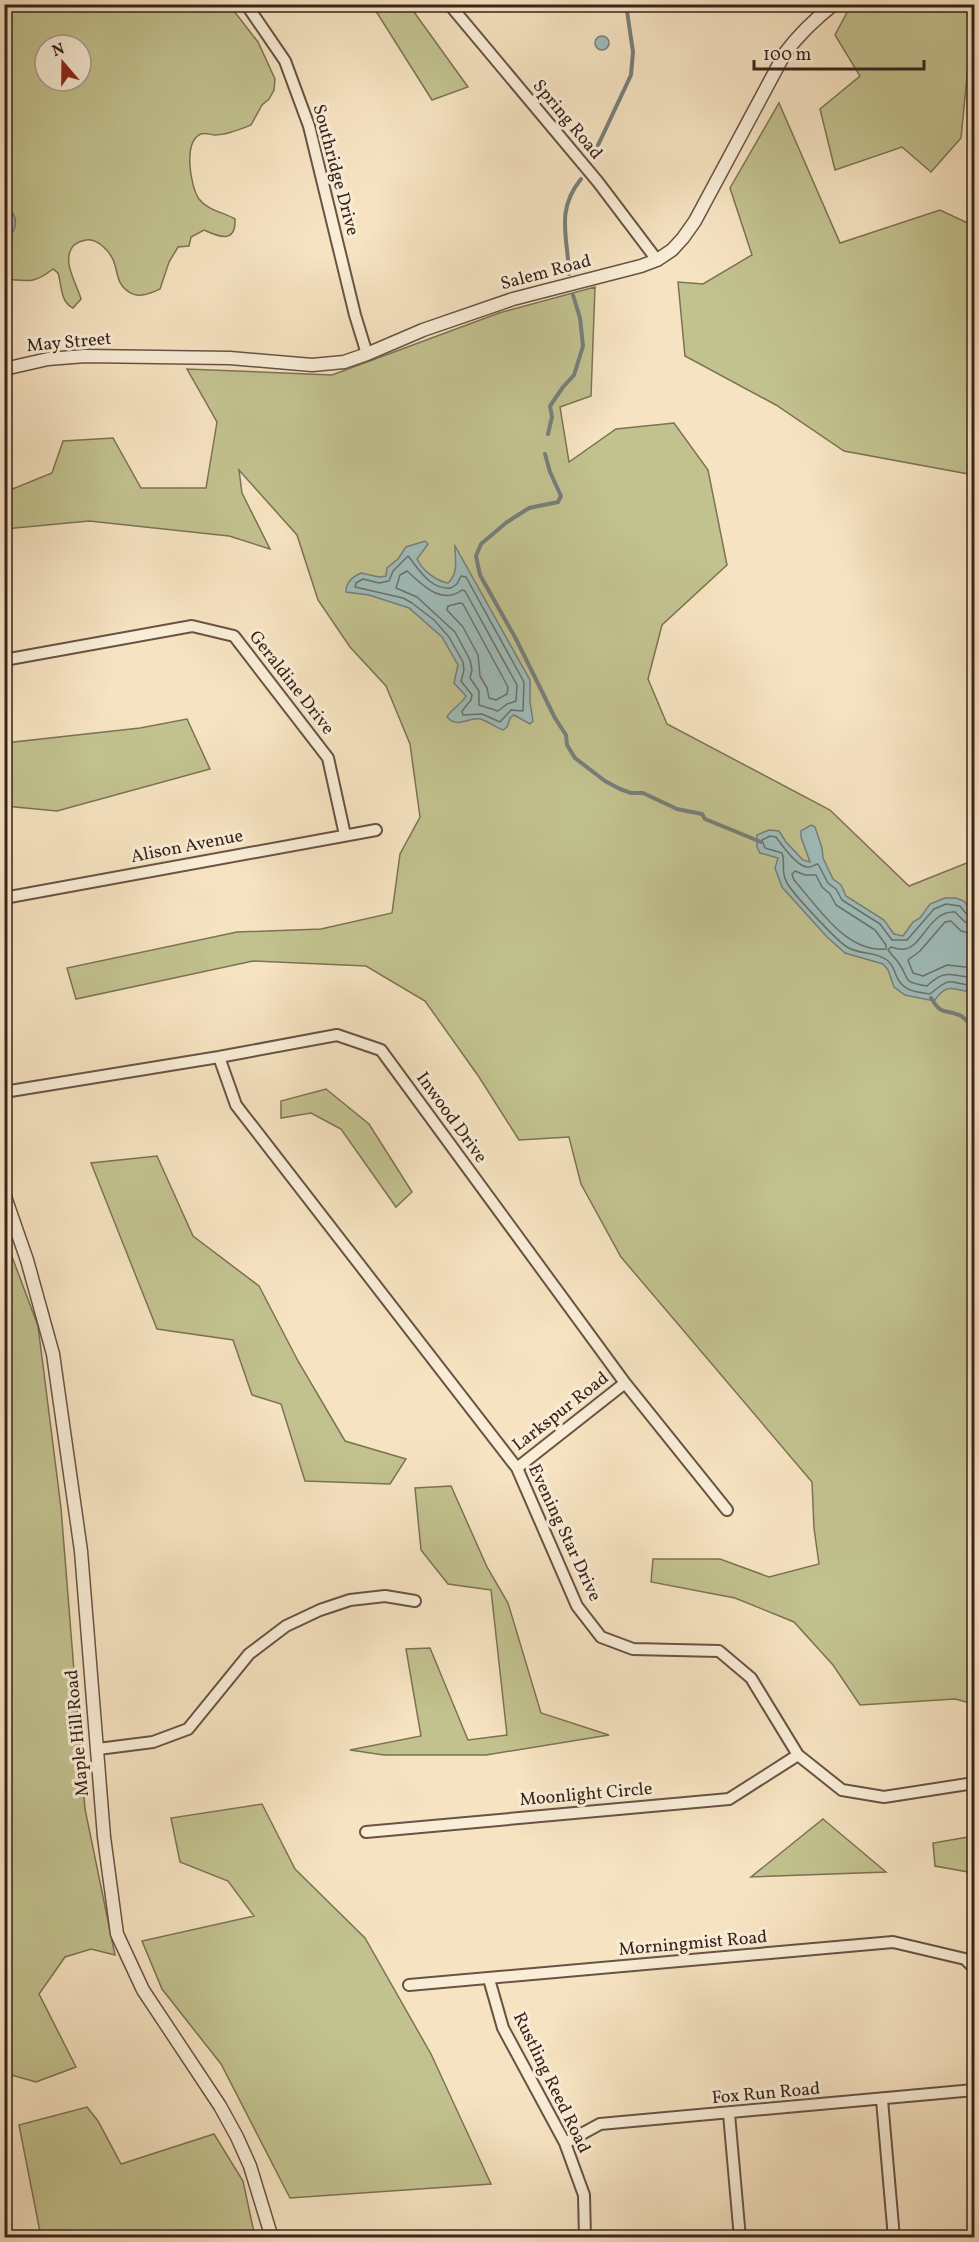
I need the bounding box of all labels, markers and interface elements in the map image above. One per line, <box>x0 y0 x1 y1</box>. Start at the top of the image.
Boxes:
north arrow <box>33 33 93 93</box>
scale bar <box>754 33 924 71</box>
text: N <box>49 38 68 63</box>
text: 100 m <box>763 43 812 68</box>
street label: Spring Road <box>526 75 608 165</box>
street label: Southridge Drive <box>305 102 365 238</box>
street label: Salem Road <box>498 249 594 297</box>
street label: May Street <box>25 327 113 359</box>
street label: Geraldine Drive <box>242 626 340 740</box>
street label: Alison Avenue <box>129 824 245 870</box>
street label: Inwood Drive <box>409 1067 493 1169</box>
street label: Larkspur Road <box>507 1366 615 1458</box>
street label: Evening Star Drive <box>521 1460 607 1606</box>
street label: Maple Hill Road <box>60 1668 96 1798</box>
street label: Moonlight Circle <box>519 1777 653 1813</box>
street label: Morningmist Road <box>618 1925 768 1963</box>
street label: Rustling Reed Road <box>506 2008 596 2158</box>
street label: Fox Run Road <box>711 2077 821 2111</box>

